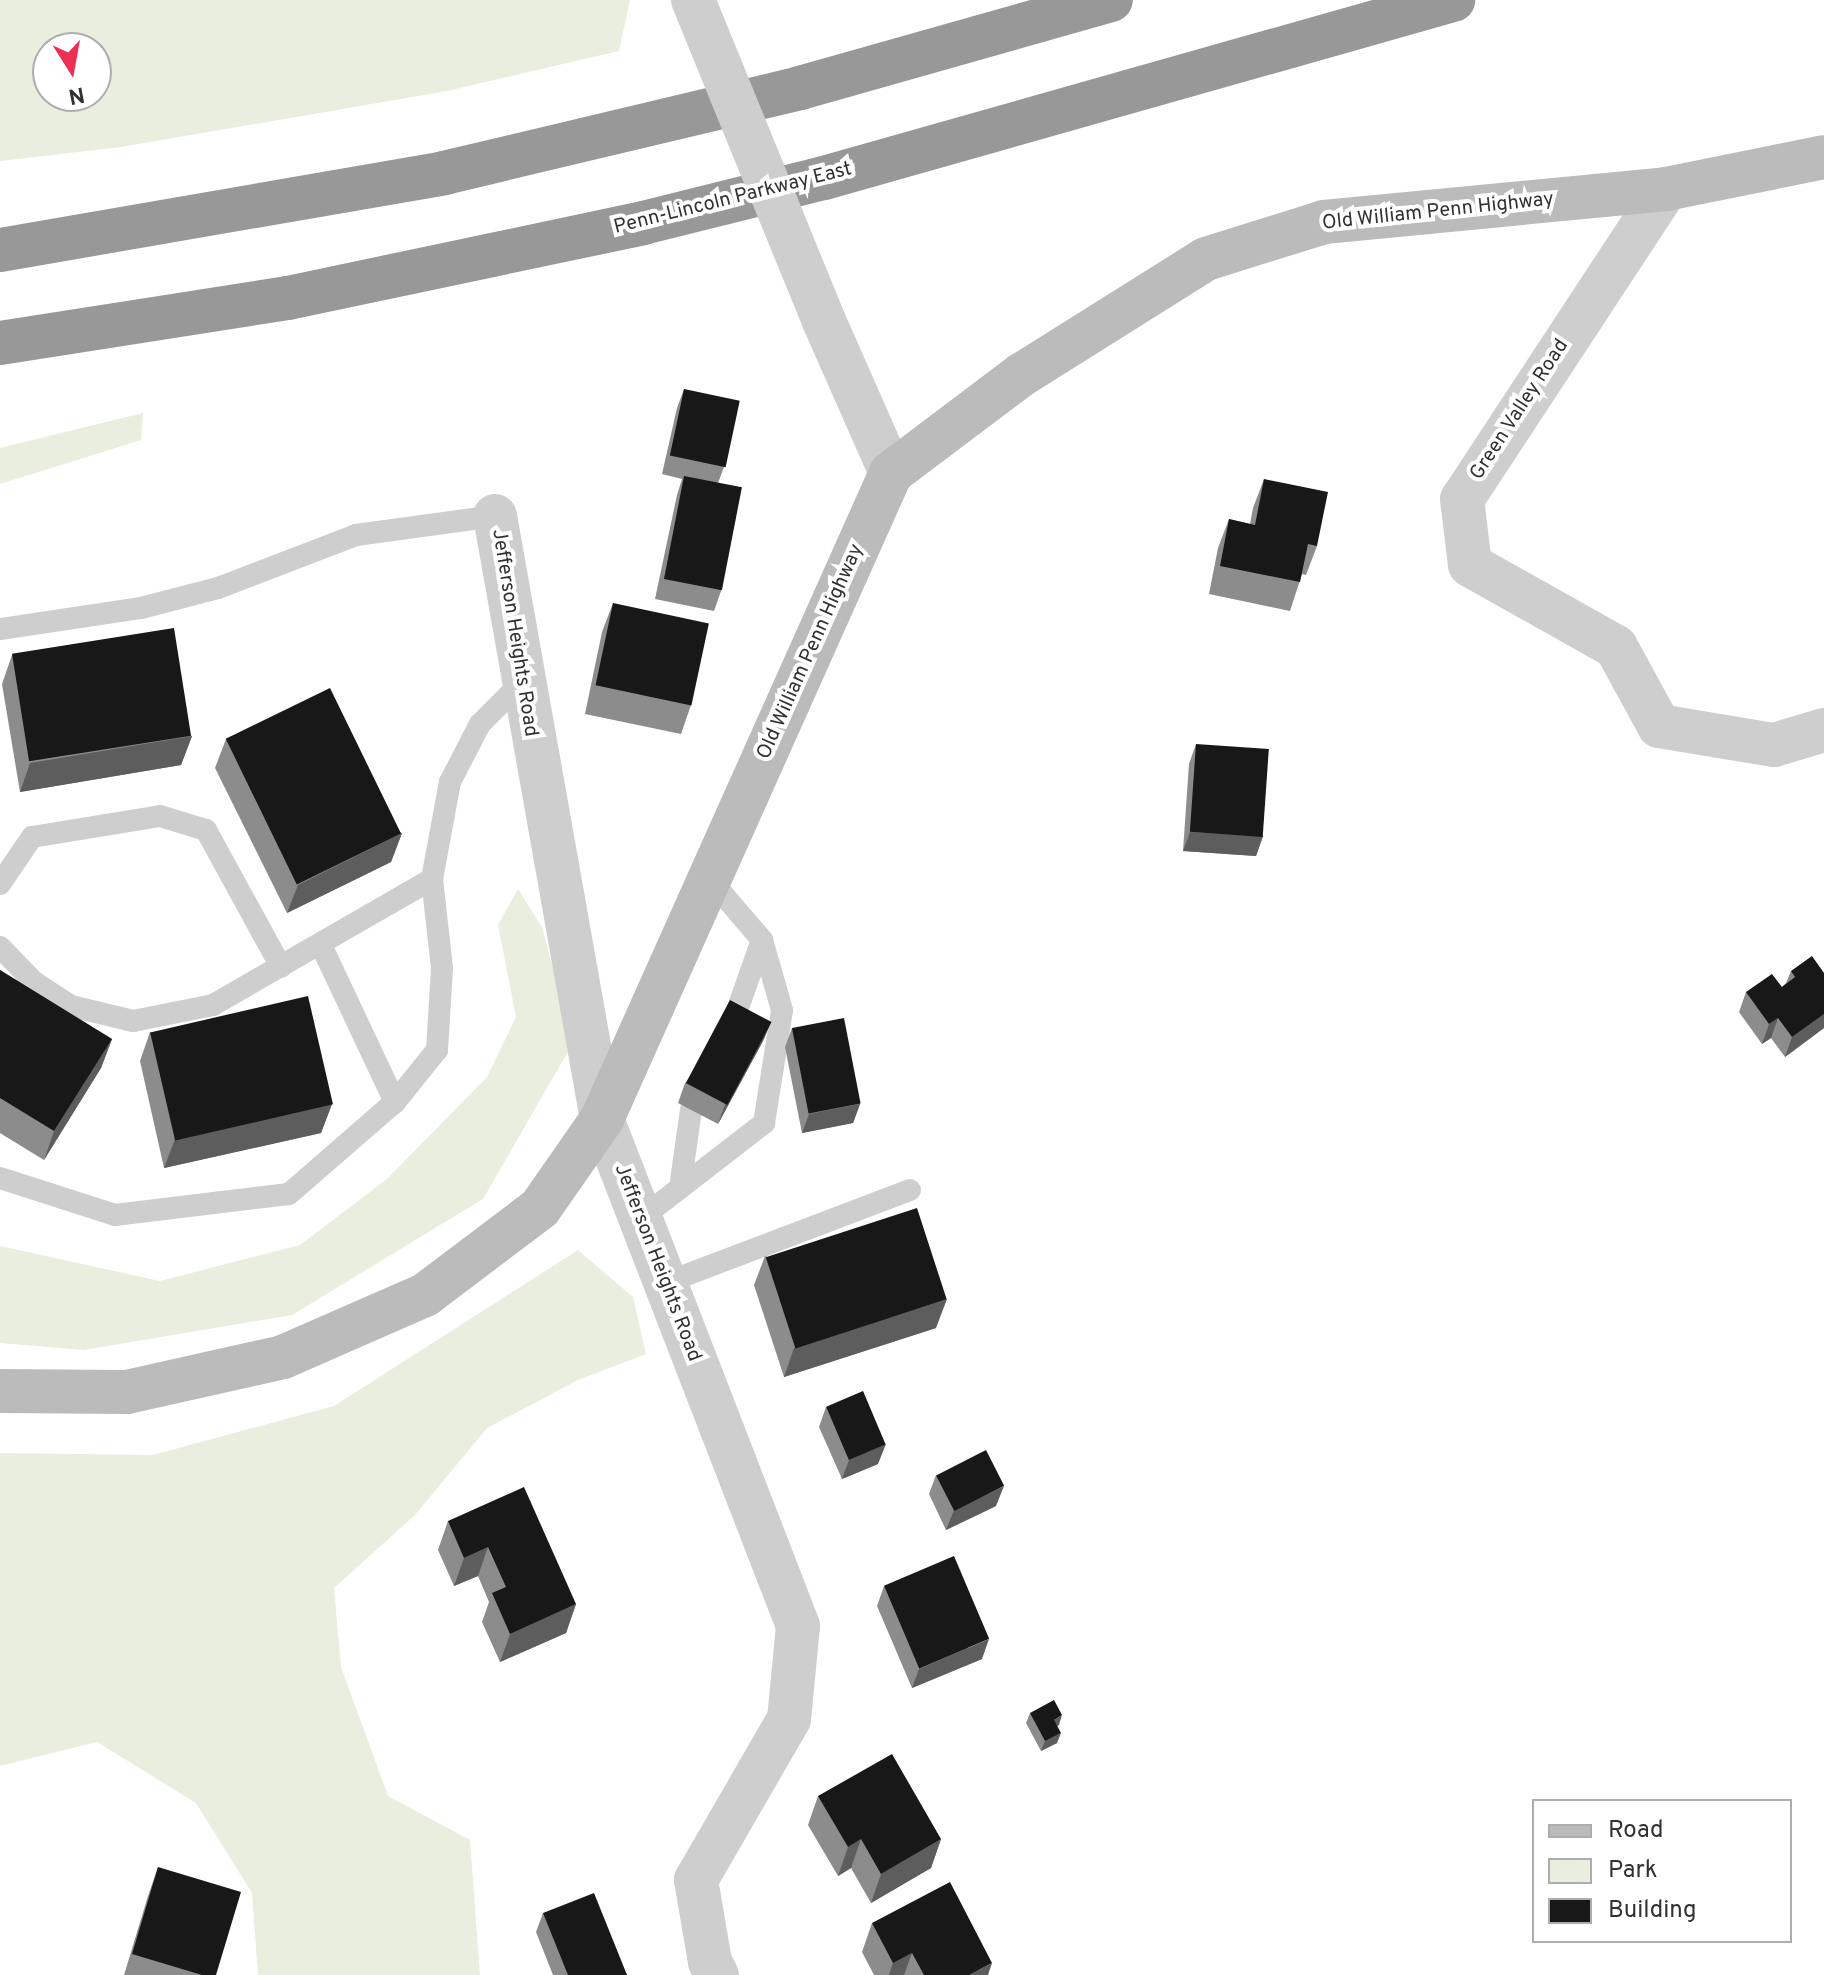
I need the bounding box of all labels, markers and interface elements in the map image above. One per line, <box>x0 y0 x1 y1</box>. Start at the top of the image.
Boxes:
north arrow <box>32 32 112 112</box>
text: N <box>66 79 87 109</box>
street label: Penn-Lincoln Parkway East <box>611 158 855 240</box>
street label: Old William Penn Highway <box>1321 188 1555 236</box>
street label: Green Valley Road <box>1465 335 1575 485</box>
street label: Jefferson Heights Road <box>486 528 542 738</box>
street label: Old William Penn Highway <box>753 541 869 763</box>
street label: Jefferson Heights Road <box>608 1161 706 1365</box>
legend <box>1532 1799 1792 1943</box>
text: Road <box>1608 1816 1664 1846</box>
text: Park <box>1608 1856 1658 1886</box>
text: Building <box>1608 1896 1697 1926</box>

